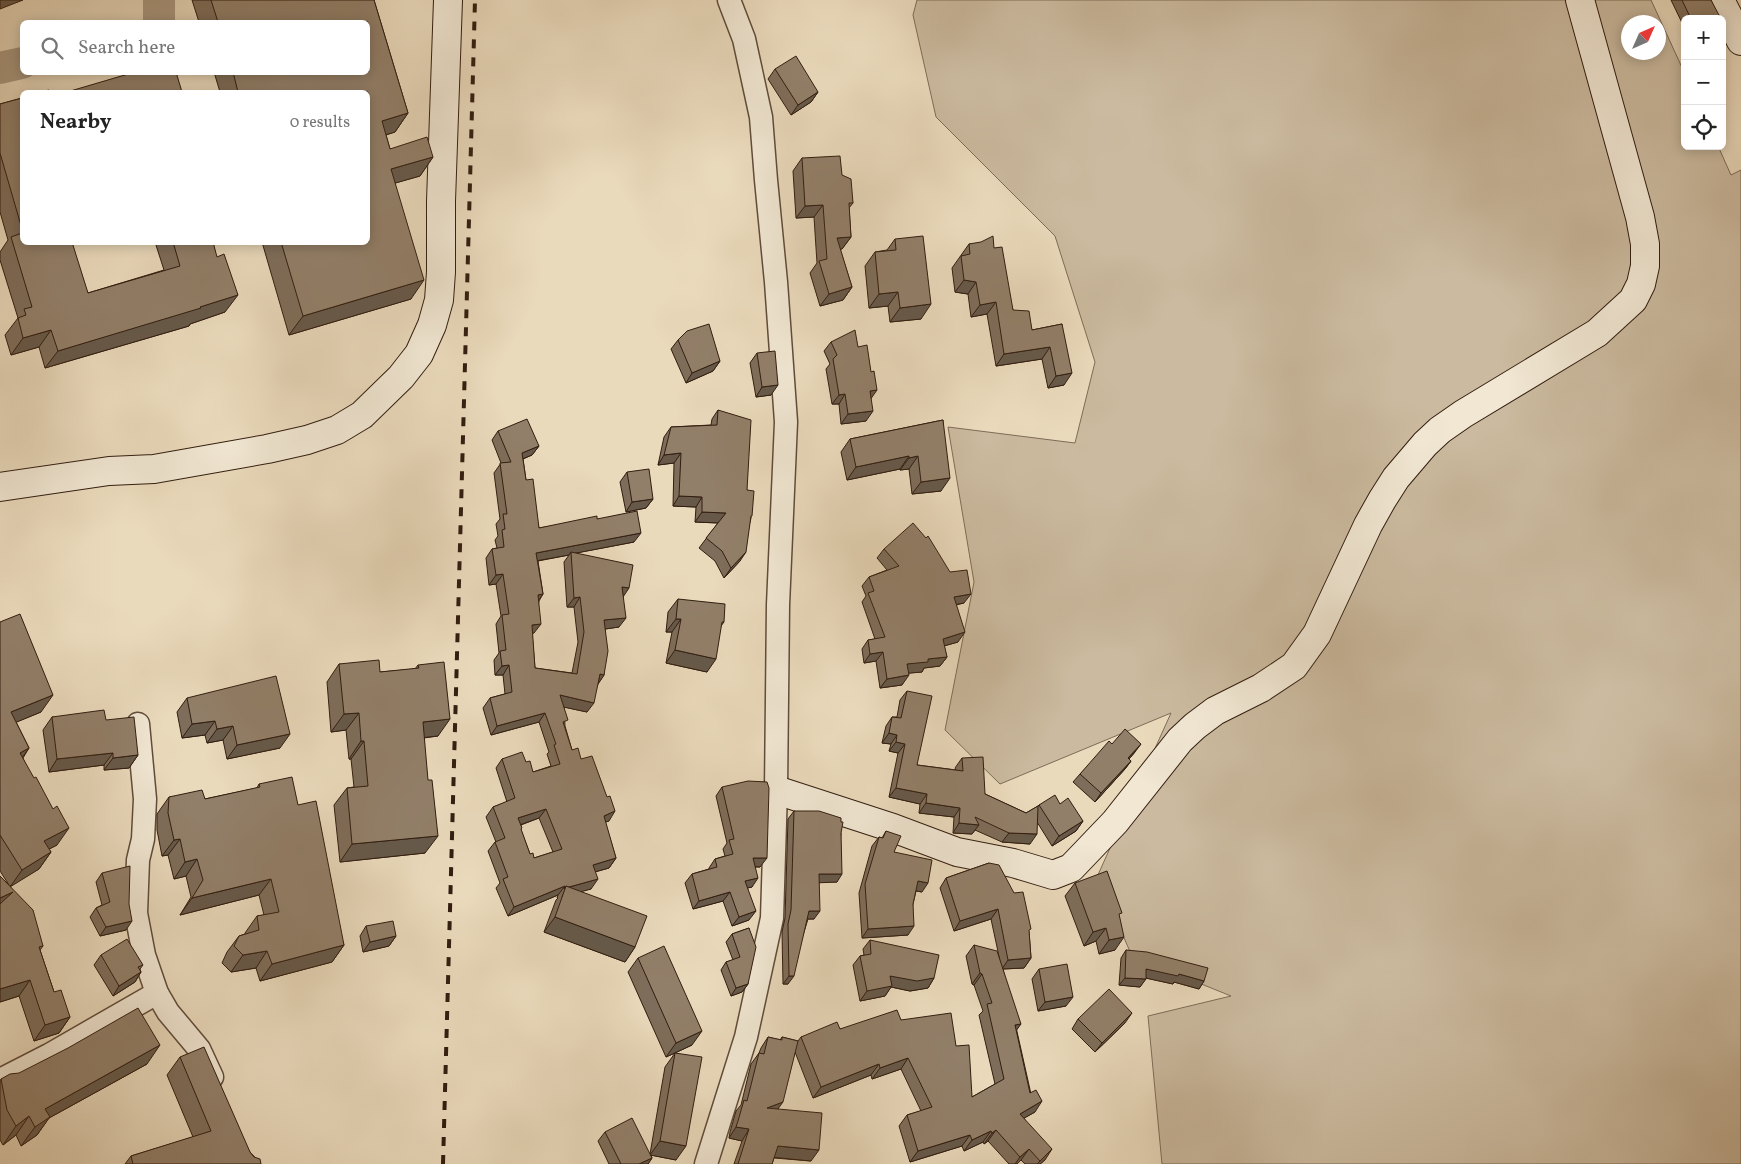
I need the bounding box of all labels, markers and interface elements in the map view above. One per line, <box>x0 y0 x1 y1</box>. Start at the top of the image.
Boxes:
north arrow <box>1621 15 1666 60</box>
map controls <box>1681 15 1726 150</box>
button: + <box>1681 15 1726 60</box>
search box <box>20 20 370 75</box>
icon: search <box>38 34 66 62</box>
text: Search here <box>78 35 175 61</box>
button: − <box>1681 60 1726 105</box>
button: locate <box>1681 105 1726 150</box>
text: Nearby <box>40 108 111 137</box>
text: 0 results <box>290 112 350 134</box>

